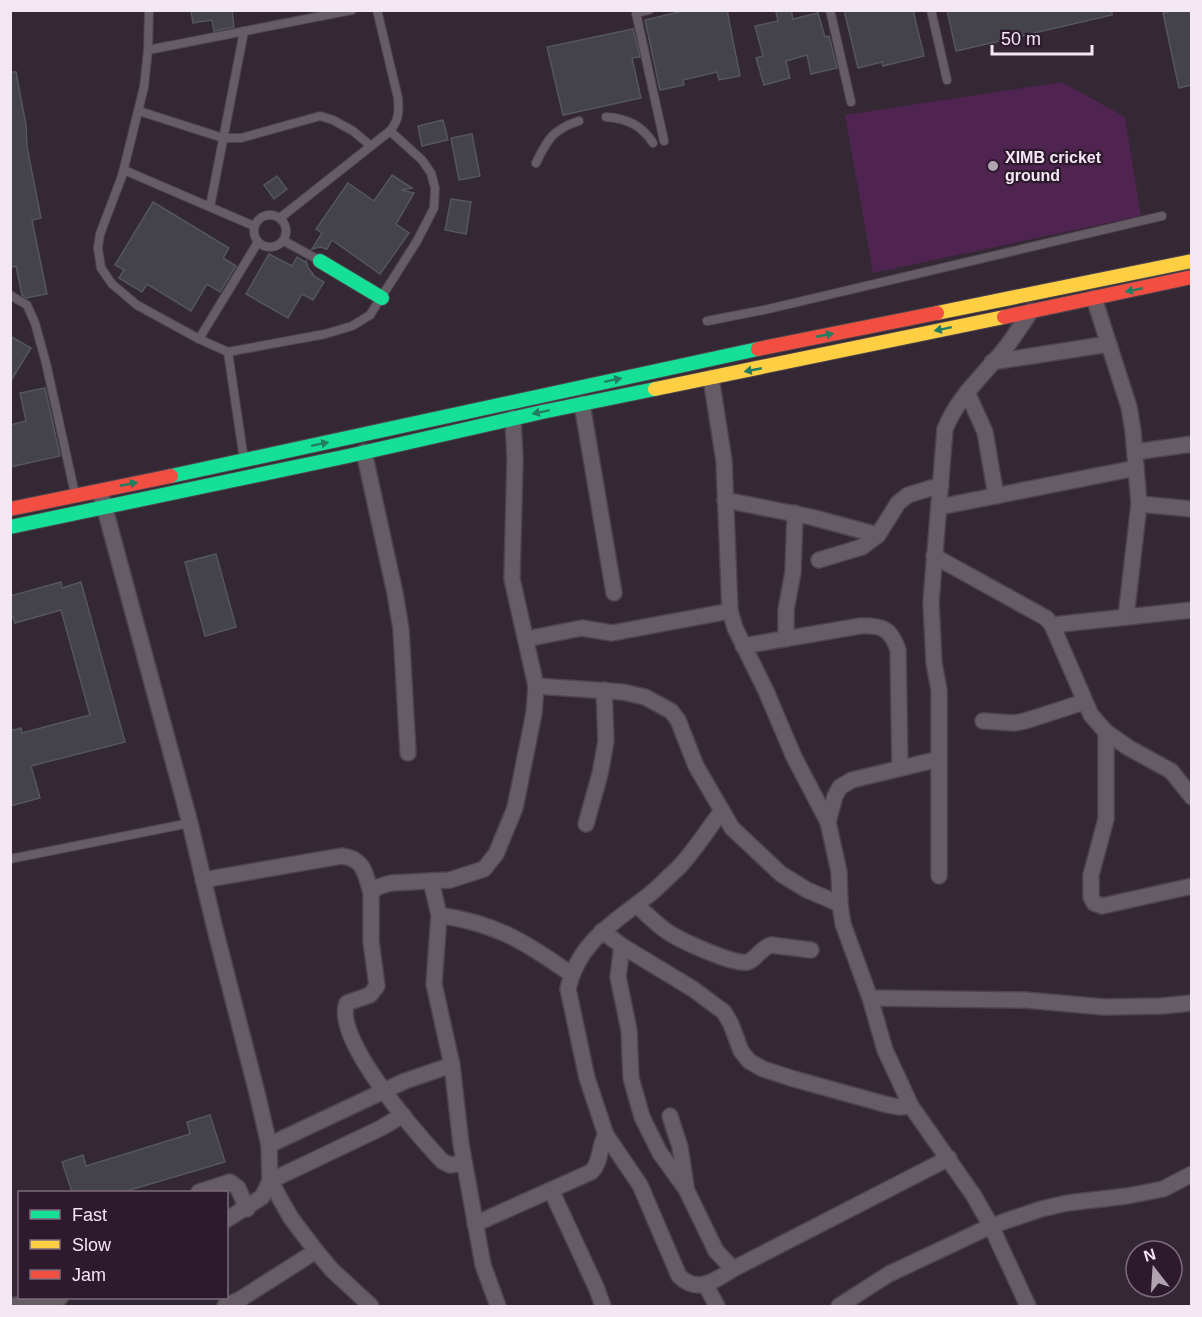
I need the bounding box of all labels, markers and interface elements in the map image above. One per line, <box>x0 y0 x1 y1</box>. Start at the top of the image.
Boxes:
scale bar <box>992 18 1092 56</box>
text: 50 m <box>1001 29 1041 49</box>
place label: XIMB cricket ground <box>1005 149 1102 184</box>
marker: XIMB cricket ground <box>986 159 1000 173</box>
one-way arrow <box>1125 286 1144 295</box>
one-way arrow <box>934 325 953 335</box>
one-way arrow <box>815 330 834 339</box>
one-way arrow <box>743 366 762 375</box>
one-way arrow <box>604 374 622 384</box>
one-way arrow <box>532 408 550 418</box>
one-way arrow <box>311 439 330 448</box>
one-way arrow <box>120 479 139 488</box>
legend <box>18 1191 228 1299</box>
text: Fast <box>72 1205 107 1225</box>
text: Slow <box>72 1235 112 1255</box>
north arrow <box>1124 1239 1184 1299</box>
text: N <box>1142 1245 1158 1265</box>
text: Jam <box>72 1265 106 1285</box>

